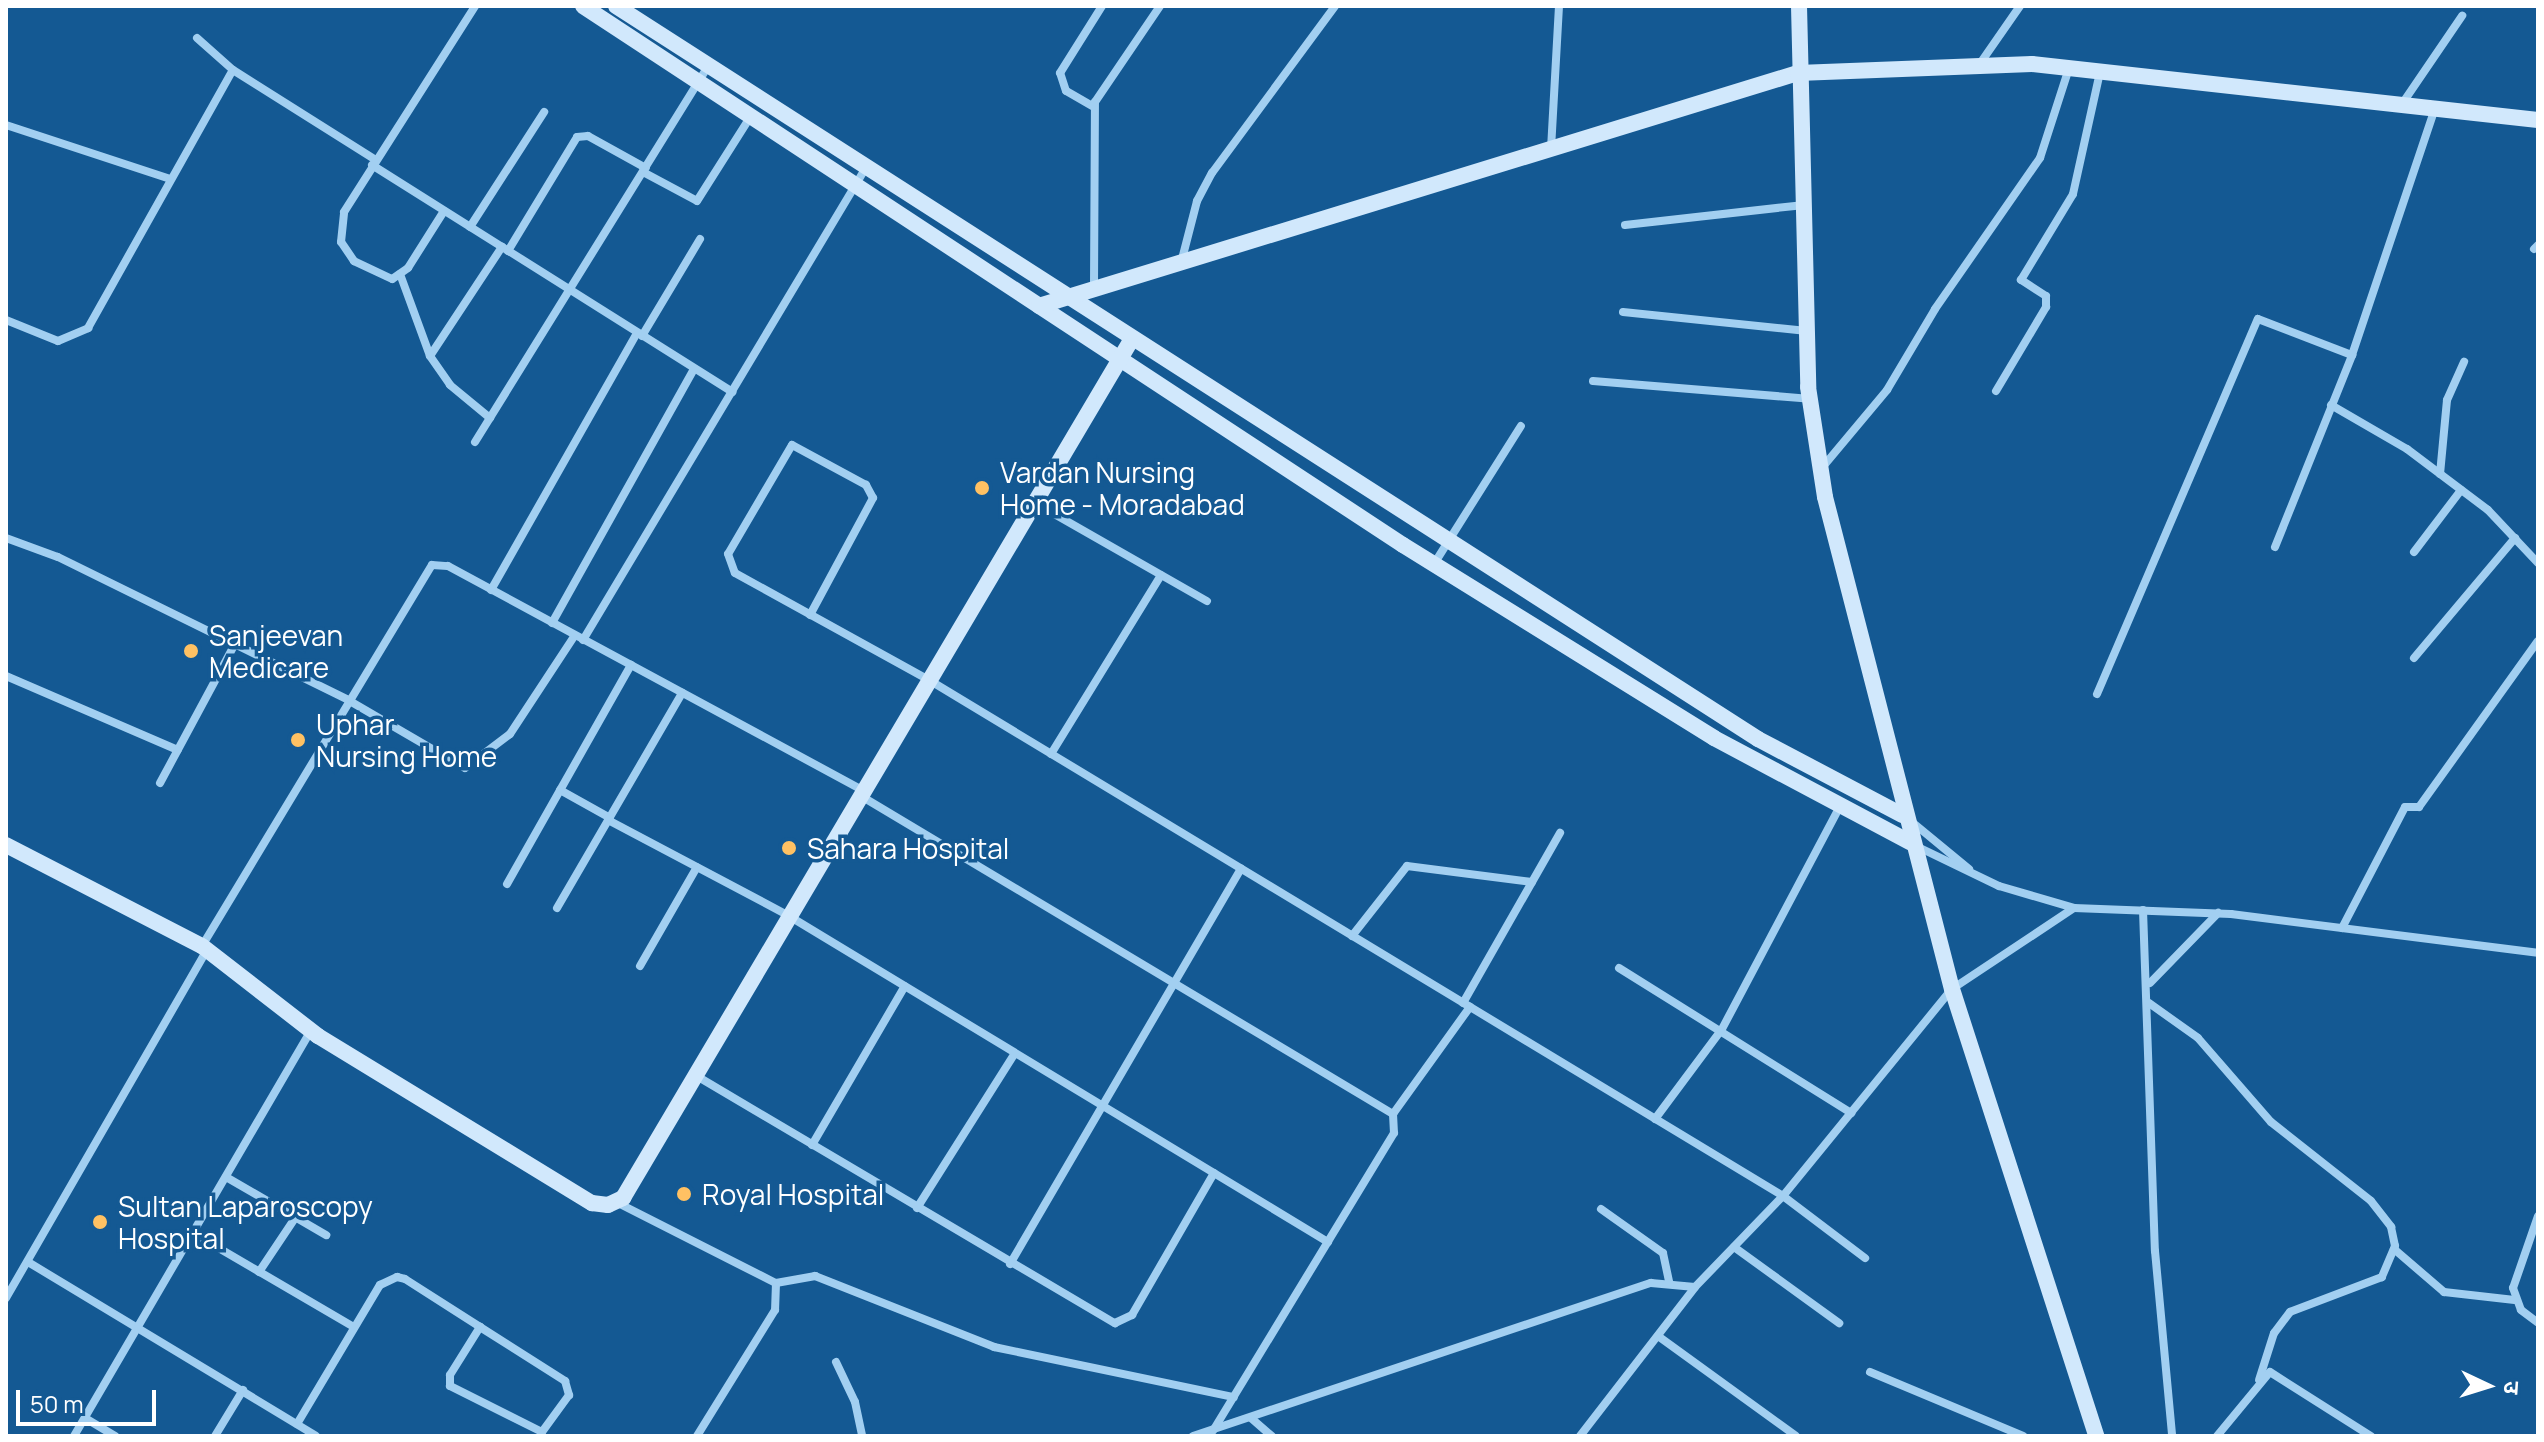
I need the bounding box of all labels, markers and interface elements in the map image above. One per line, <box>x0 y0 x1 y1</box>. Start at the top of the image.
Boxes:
place label: Vardan Nursing Home - Moradabad <box>1000 455 1245 521</box>
marker: Vardan Nursing Home - Moradabad <box>971 477 993 499</box>
place label: Sanjeevan Medicare <box>209 618 343 684</box>
marker: Sanjeevan Medicare <box>180 640 202 662</box>
place label: Uphar Nursing Home <box>316 707 497 773</box>
marker: Uphar Nursing Home <box>287 729 309 751</box>
place label: Sahara Hospital <box>807 831 1009 865</box>
marker: Sahara Hospital <box>778 837 800 859</box>
place label: Royal Hospital <box>702 1177 884 1211</box>
marker: Royal Hospital <box>673 1183 695 1205</box>
place label: Sultan Laparoscopy Hospital <box>118 1189 373 1255</box>
marker: Sultan Laparoscopy Hospital <box>89 1211 111 1233</box>
north arrow <box>2448 1346 2528 1426</box>
scale bar <box>20 1374 160 1424</box>
text: उ <box>2497 1380 2527 1395</box>
text: 50 m <box>30 1387 84 1420</box>

